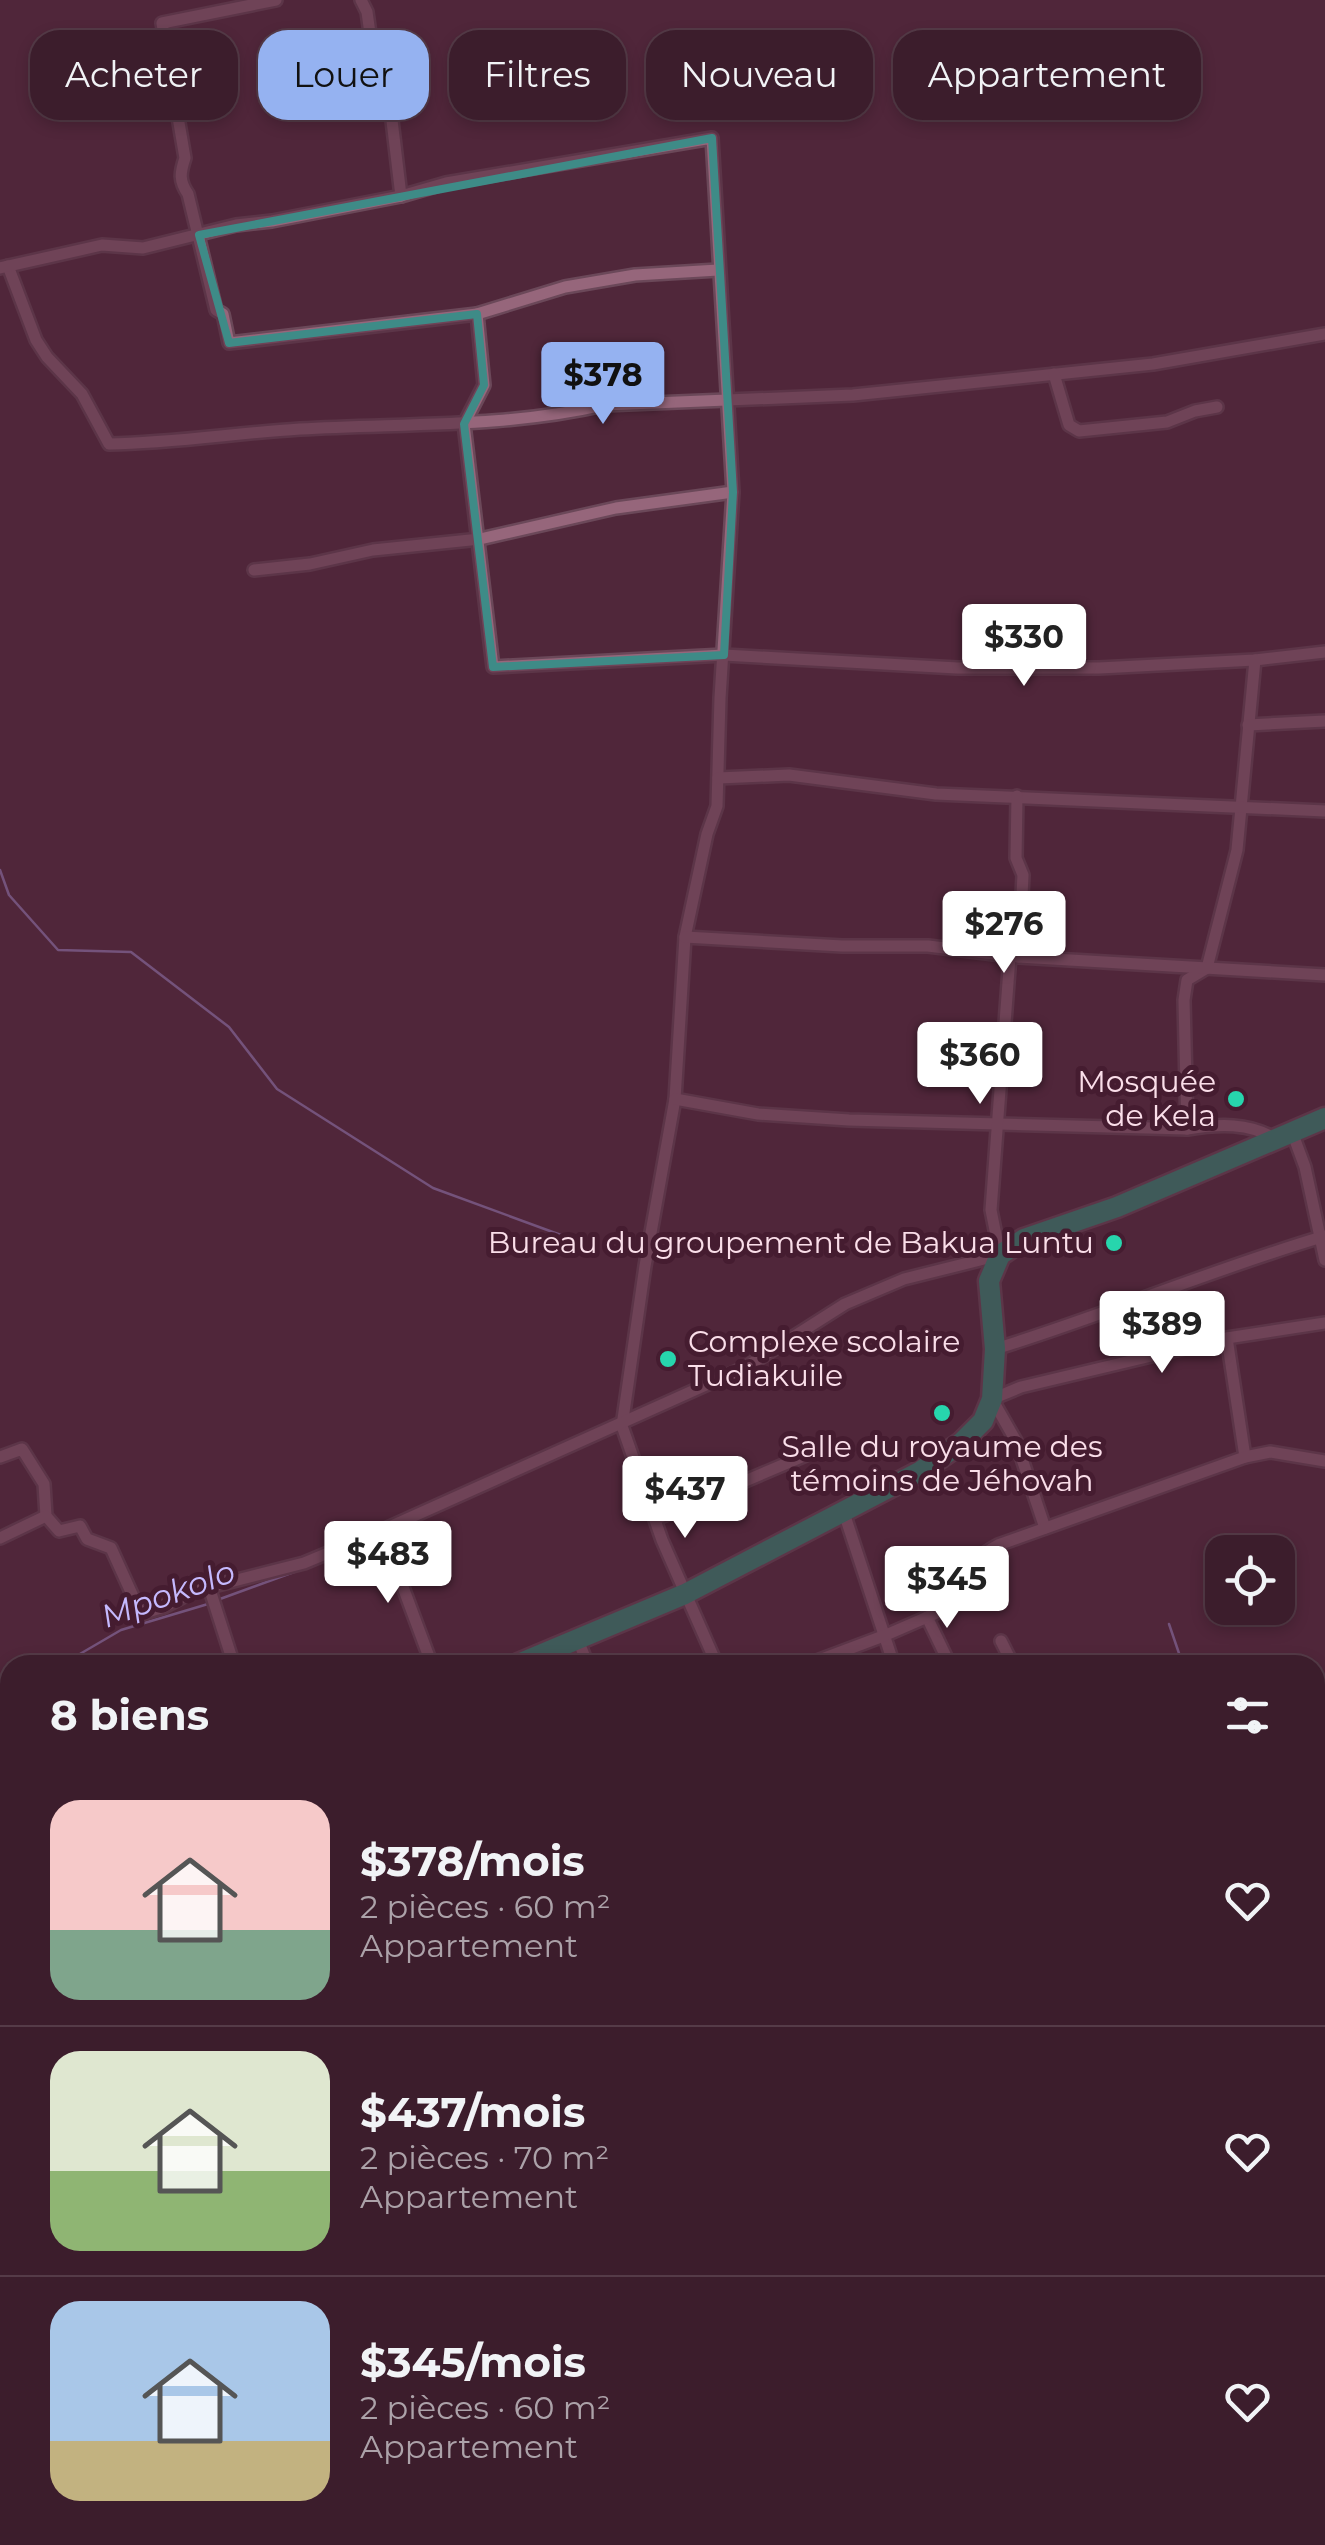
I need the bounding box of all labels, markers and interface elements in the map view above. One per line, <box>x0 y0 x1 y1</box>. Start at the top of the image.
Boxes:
chip: Acheter <box>30 30 238 120</box>
chip: Louer <box>258 30 429 120</box>
chip: Filtres <box>449 30 626 120</box>
chip: Nouveau <box>646 30 873 120</box>
chip: Appartement <box>893 30 1201 120</box>
pin: $378 <box>544 342 662 427</box>
text: $378 <box>563 355 643 394</box>
pin: $330 <box>965 604 1083 689</box>
text: $330 <box>984 617 1064 656</box>
pin: $276 <box>945 891 1063 976</box>
text: $276 <box>965 904 1043 943</box>
pin: $360 <box>921 1022 1039 1107</box>
text: $360 <box>939 1035 1021 1074</box>
place label: Mosquée de Kela <box>1077 1063 1216 1134</box>
marker: Mosquée de Kela <box>1225 1088 1247 1110</box>
place label: Bureau du groupement de Bakua Luntu <box>488 1224 1094 1261</box>
marker: Bureau du groupement de Bakua Luntu <box>1103 1232 1125 1254</box>
pin: $389 <box>1103 1291 1221 1376</box>
text: $389 <box>1122 1304 1202 1343</box>
place label: Complexe scolaire Tudiakuile <box>688 1323 960 1394</box>
marker: Complexe scolaire Tudiakuile <box>657 1348 679 1370</box>
marker: Salle du royaume des témoins de Jéhovah <box>931 1402 953 1424</box>
place label: Salle du royaume des témoins de Jéhovah <box>781 1428 1103 1499</box>
pin: $437 <box>626 1456 744 1541</box>
text: $437 <box>644 1469 726 1508</box>
pin: $483 <box>329 1521 447 1606</box>
text: $483 <box>346 1534 430 1573</box>
map controls <box>1205 1535 1295 1625</box>
button: locate <box>1205 1535 1295 1625</box>
pin: $345 <box>888 1546 1006 1631</box>
water label: Mpokolo <box>96 1551 240 1636</box>
text: $345 <box>907 1559 987 1598</box>
icon: filters <box>1220 1688 1275 1743</box>
text: 8 biens <box>50 1689 209 1741</box>
text: $378/mois <box>360 1835 585 1887</box>
icon: home <box>130 1840 250 1960</box>
icon: heart <box>1220 1873 1275 1928</box>
text: 2 pièces · 60 m² <box>360 1887 610 1926</box>
text: Appartement <box>360 1926 578 1965</box>
text: $437/mois <box>360 2086 585 2138</box>
icon: home <box>130 2091 250 2211</box>
icon: heart <box>1220 2124 1275 2179</box>
text: 2 pièces · 70 m² <box>360 2138 609 2177</box>
text: Appartement <box>360 2177 578 2216</box>
text: $345/mois <box>360 2336 586 2388</box>
icon: home <box>130 2341 250 2461</box>
icon: heart <box>1220 2374 1275 2429</box>
text: 2 pièces · 60 m² <box>360 2388 610 2427</box>
text: Appartement <box>360 2427 578 2466</box>

